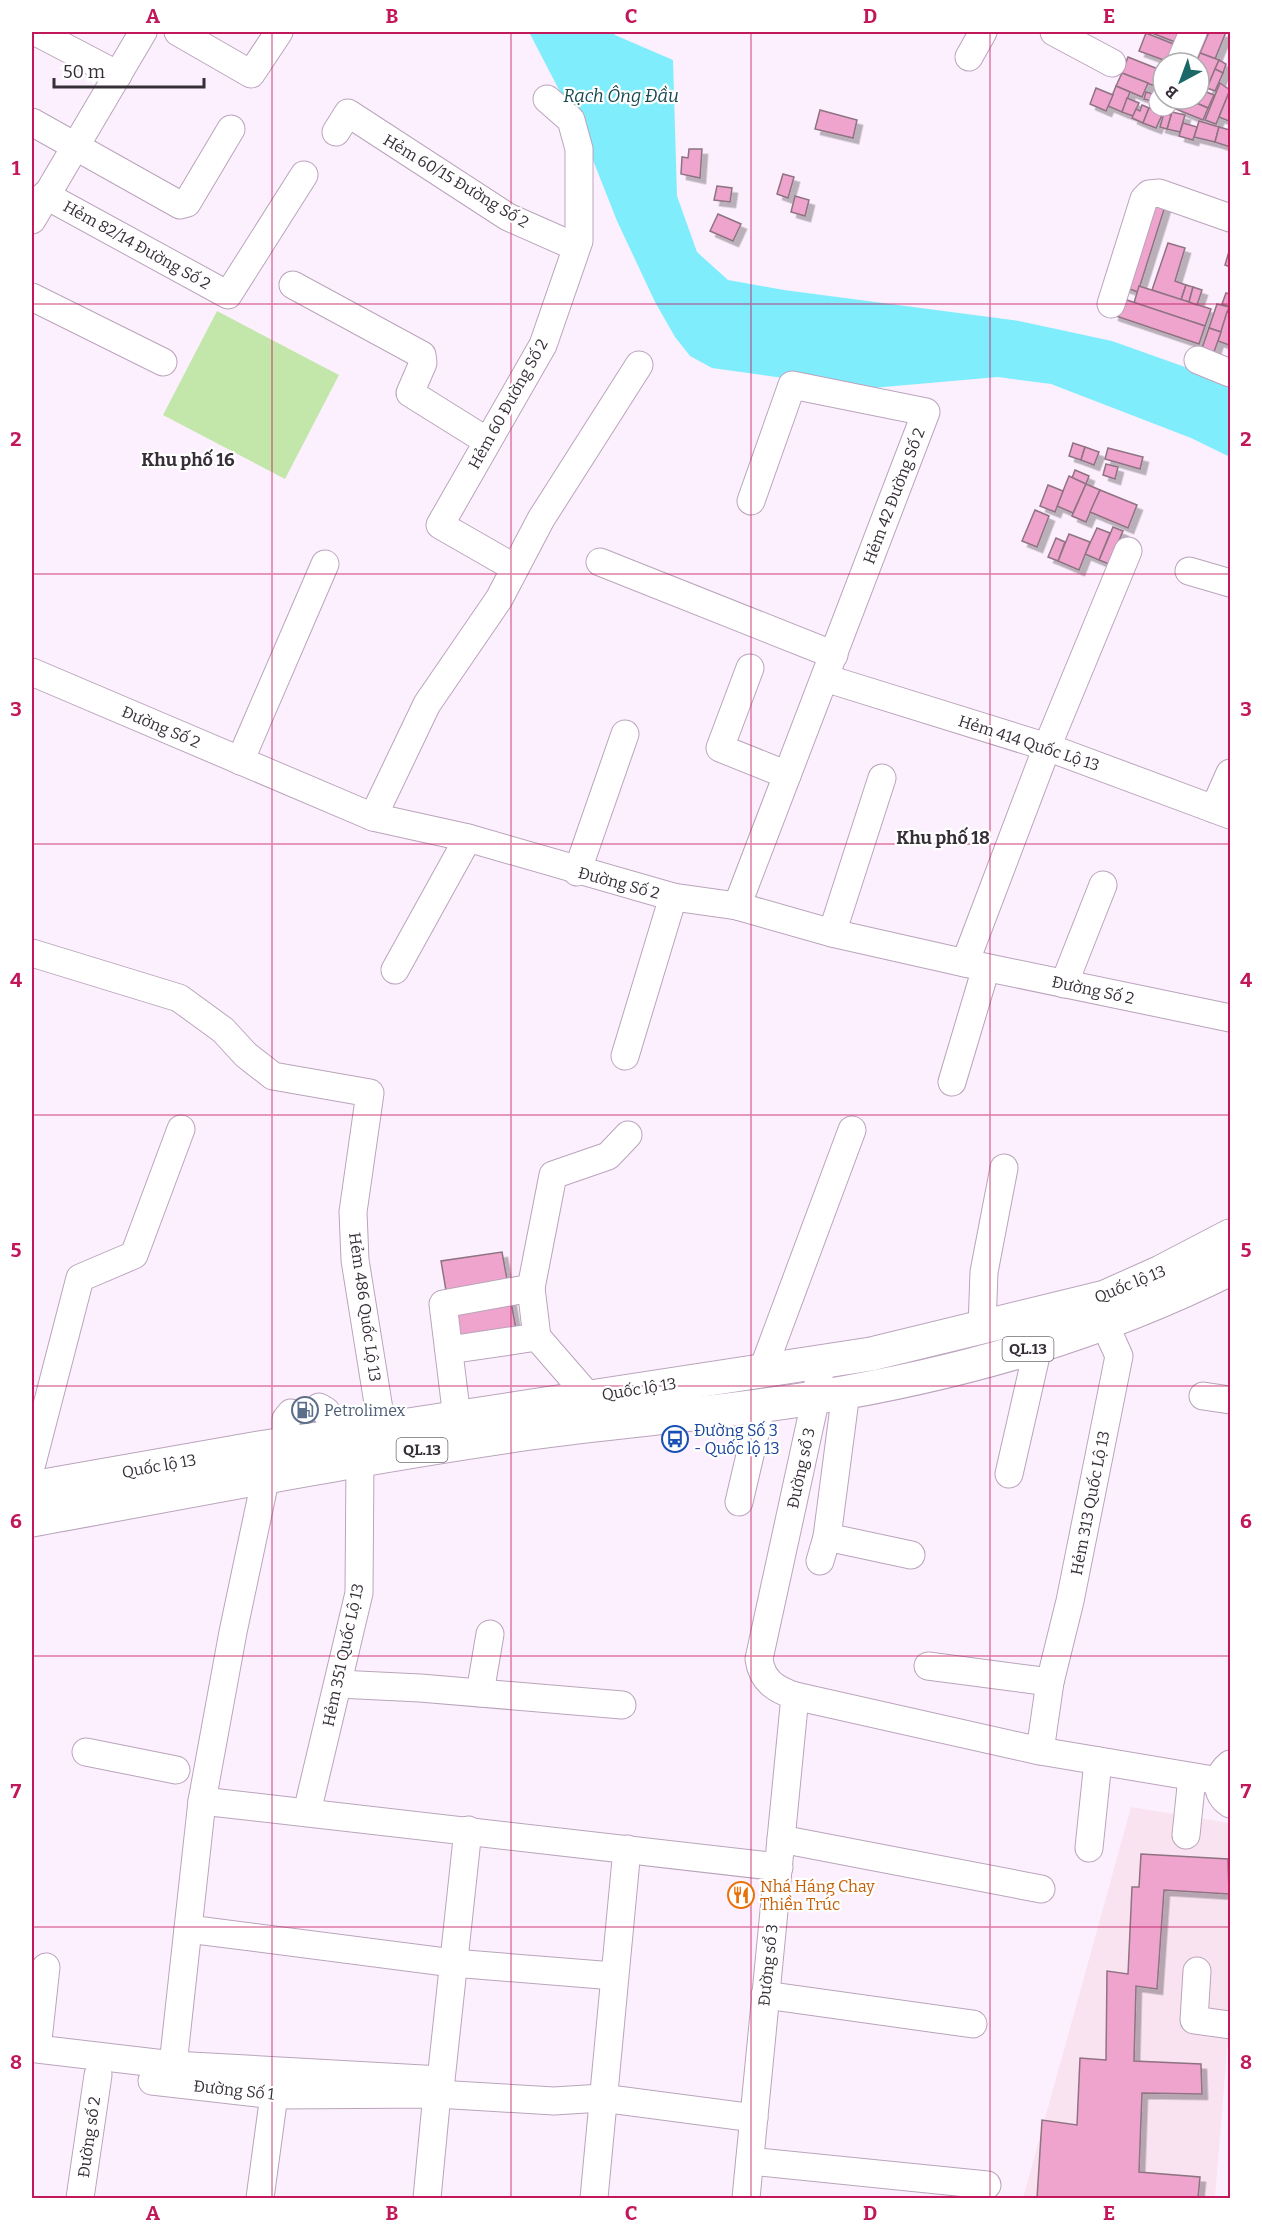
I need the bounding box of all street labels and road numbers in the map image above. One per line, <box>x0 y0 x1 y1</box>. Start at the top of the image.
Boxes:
street label: Hẻm 60/15 Đường Số 2 <box>380 129 533 232</box>
street label: Hẻm 82/14 Đường Số 2 <box>60 196 214 293</box>
street label: Hẻm 60 Đường Số 2 <box>463 335 552 472</box>
street label: Hẻm 42 Đường Số 2 <box>858 425 929 567</box>
street label: Đường Số 2 <box>119 701 204 752</box>
street label: Hẻm 414 Quốc Lộ 13 <box>956 710 1102 775</box>
street label: Đường Số 2 <box>576 862 662 903</box>
street label: Đường Số 2 <box>1050 971 1136 1008</box>
street label: Hẻm 486 Quốc Lộ 13 <box>345 1231 386 1383</box>
street label: Quốc lộ 13 <box>1091 1260 1168 1307</box>
road number: QL.13 <box>1002 1337 1054 1361</box>
street label: Quốc lộ 13 <box>600 1373 678 1404</box>
street label: Đường sổ 3 <box>783 1426 819 1510</box>
street label: Hẻm 313 Quốc Lộ 13 <box>1066 1429 1113 1577</box>
road number: QL.13 <box>396 1438 448 1462</box>
street label: Quốc lộ 13 <box>120 1449 198 1482</box>
street label: Hẻm 351 Quốc Lộ 13 <box>318 1581 367 1728</box>
street label: Đường sổ 3 <box>754 1923 782 2007</box>
street label: Đường Số 1 <box>193 2075 276 2104</box>
street label: Đường số 2 <box>73 2095 104 2179</box>

